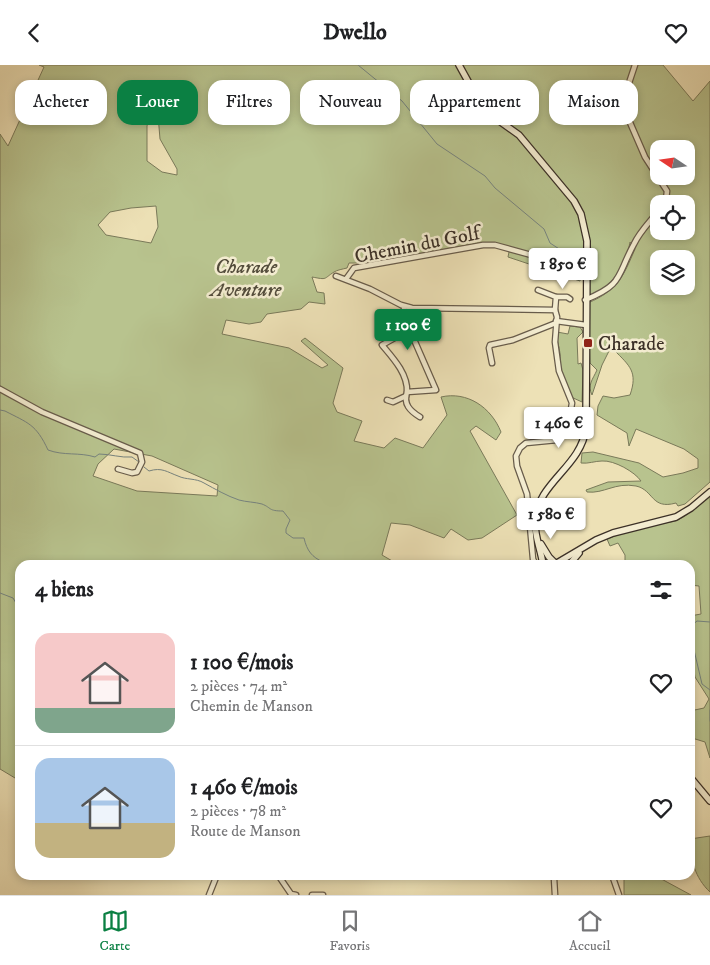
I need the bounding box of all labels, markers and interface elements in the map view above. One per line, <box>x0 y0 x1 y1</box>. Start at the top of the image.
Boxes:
icon: back <box>20 19 48 47</box>
text: Dwello <box>323 19 387 46</box>
icon: heart <box>662 19 690 47</box>
chip: Acheter <box>15 80 107 125</box>
chip: Louer <box>117 80 198 125</box>
chip: Filtres <box>208 80 290 125</box>
chip: Nouveau <box>300 80 400 125</box>
chip: Appartement <box>410 80 539 125</box>
chip: Maison <box>549 80 638 125</box>
north arrow <box>650 140 695 185</box>
map controls <box>650 140 695 295</box>
button: locate <box>650 195 695 240</box>
street label: Chemin du Golf <box>353 220 485 270</box>
pin: 1 850 € <box>517 247 609 290</box>
button: layers <box>650 250 695 295</box>
text: 1 850 € <box>540 254 586 274</box>
park label: Charade Aventure <box>209 255 283 303</box>
pin: 1 100 € <box>362 309 454 351</box>
text: 1 100 € <box>385 315 431 335</box>
place label: Charade <box>598 332 664 357</box>
marker: Charade <box>582 337 594 349</box>
pin: 1 460 € <box>513 407 605 449</box>
text: 1 460 € <box>535 413 583 433</box>
pin: 1 580 € <box>505 497 597 540</box>
text: 1 580 € <box>528 504 574 524</box>
icon: filters <box>647 576 675 604</box>
text: 4 biens <box>35 577 94 603</box>
text: 1 100 €/mois <box>190 650 293 676</box>
icon: home <box>75 653 135 713</box>
icon: heart <box>647 669 675 697</box>
text: 2 pièces · 74 m² <box>190 676 287 696</box>
text: Chemin de Manson <box>190 696 313 716</box>
text: 1 460 €/mois <box>190 775 297 801</box>
icon: home <box>75 778 135 838</box>
icon: heart <box>647 794 675 822</box>
text: 2 pièces · 78 m² <box>190 801 286 821</box>
text: Route de Manson <box>190 821 301 841</box>
tab: Carte <box>100 907 130 955</box>
tab: Favoris <box>329 907 370 955</box>
tab: Accueil <box>569 907 610 955</box>

